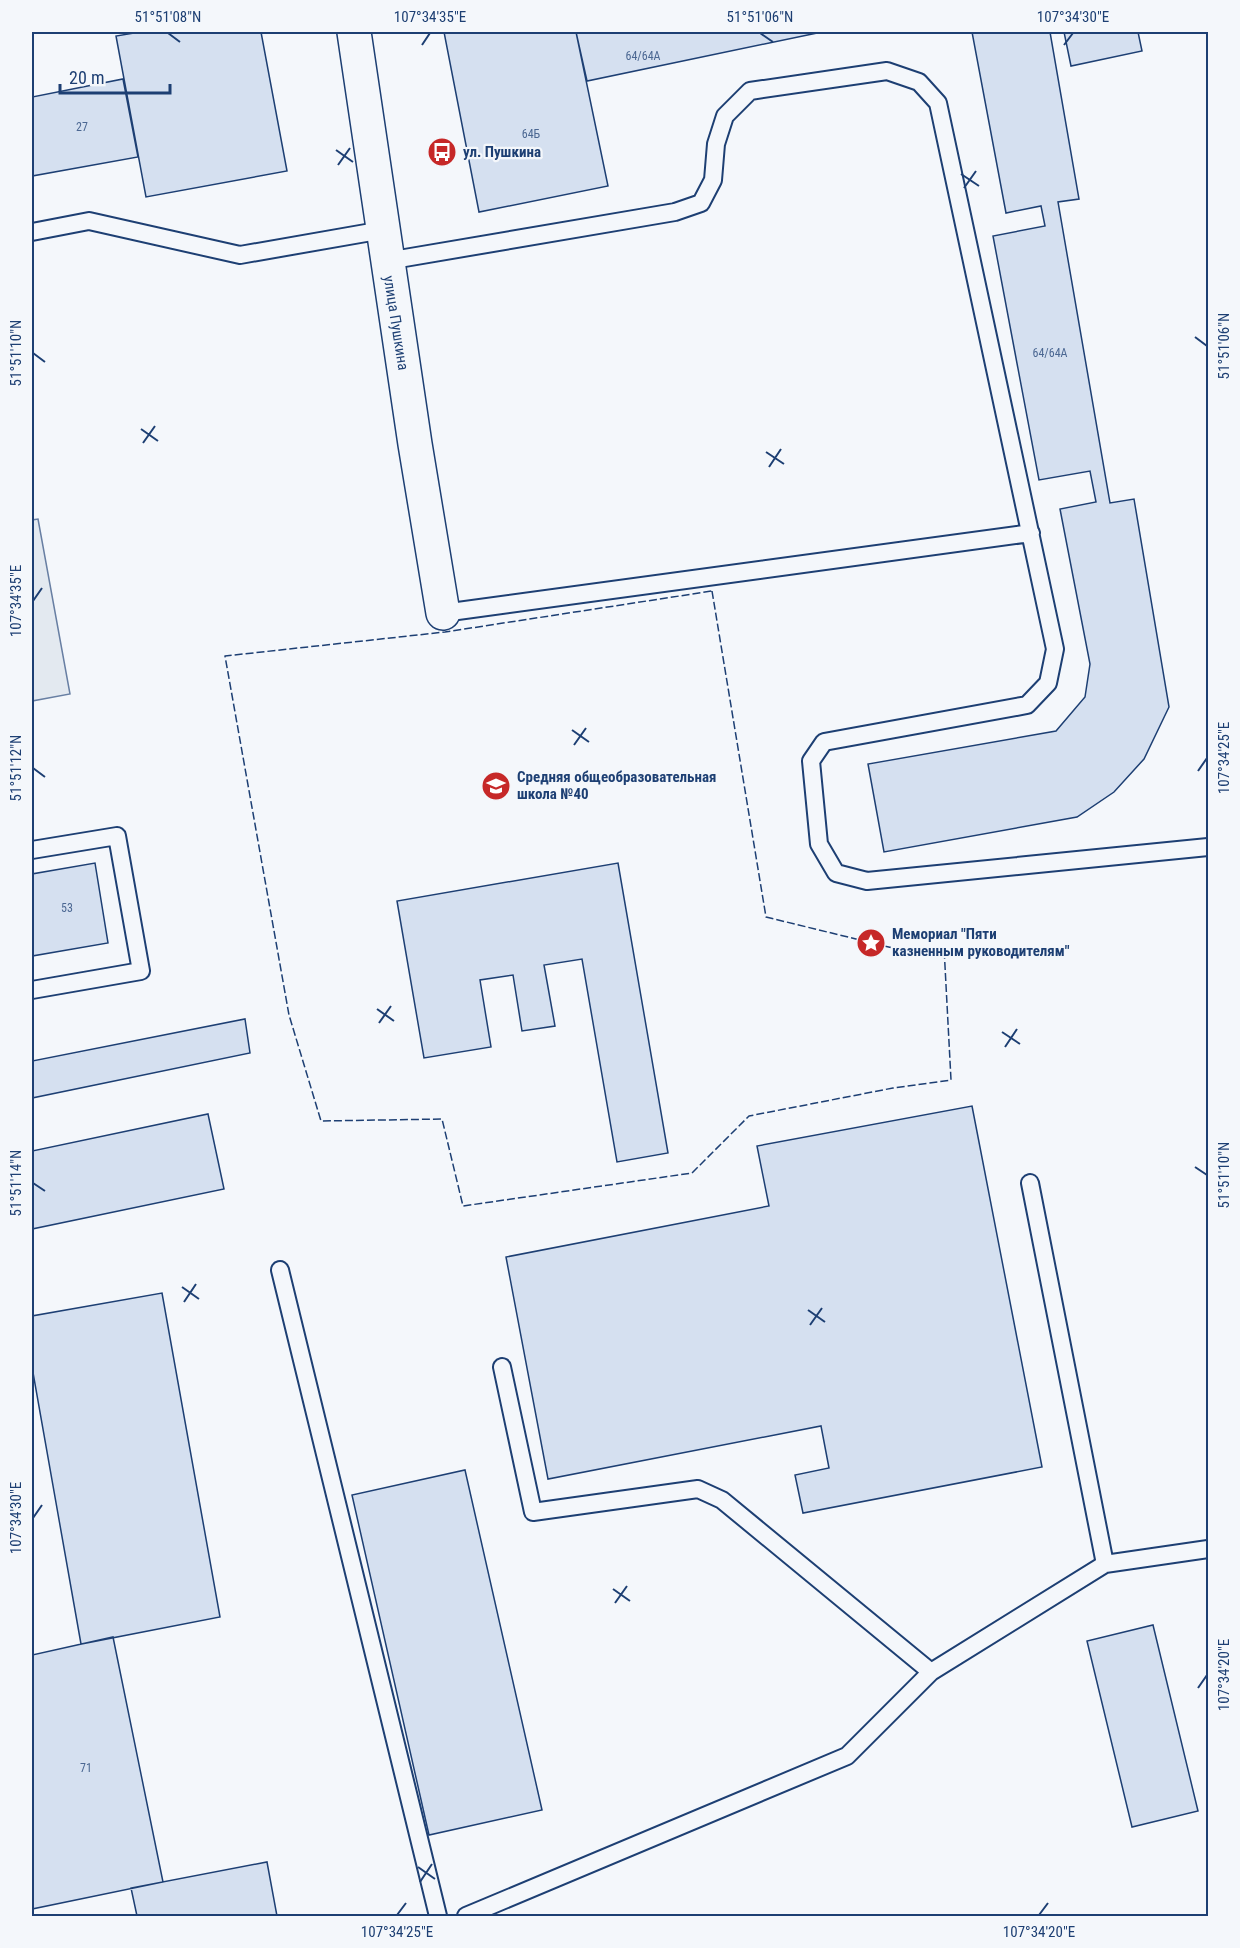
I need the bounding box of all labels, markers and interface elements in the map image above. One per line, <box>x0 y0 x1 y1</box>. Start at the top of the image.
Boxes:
text: 51°51'08"N <box>135 8 201 26</box>
text: 107°34'35"E <box>394 8 466 26</box>
text: 51°51'06"N <box>727 8 793 26</box>
text: 107°34'30"E <box>1037 8 1109 26</box>
house number: 64/64А <box>625 49 661 63</box>
scale bar <box>60 57 170 95</box>
text: 20 m <box>69 67 104 88</box>
house number: 27 <box>76 120 88 134</box>
house number: 64Б <box>522 127 541 141</box>
bus stop icon: ул. Пушкина <box>426 136 458 168</box>
place label: ул. Пушкина <box>463 143 541 161</box>
street label: улица Пушкина <box>380 274 412 372</box>
text: 51°51'06"N <box>1215 313 1233 379</box>
text: 51°51'10"N <box>7 320 25 386</box>
house number: 64/64А <box>1032 346 1068 360</box>
text: 107°34'35"E <box>7 565 25 637</box>
text: 107°34'25"E <box>1215 722 1233 794</box>
text: 51°51'12"N <box>7 735 25 801</box>
place label: Средняя общеобразовательная школа №40 <box>517 768 716 803</box>
school or university icon: Средняя общеобразовательная школа №40 <box>480 770 512 802</box>
house number: 53 <box>61 901 73 915</box>
place label: Мемориал "Пяти казненным руководителям" <box>892 925 1070 960</box>
place icon: Мемориал "Пяти казненным руководителям" <box>855 927 887 959</box>
text: 51°51'10"N <box>1215 1142 1233 1208</box>
text: 51°51'14"N <box>7 1150 25 1216</box>
text: 107°34'30"E <box>7 1482 25 1554</box>
text: 107°34'20"E <box>1215 1639 1233 1711</box>
house number: 71 <box>80 1761 92 1775</box>
text: 107°34'25"E <box>361 1923 433 1941</box>
text: 107°34'20"E <box>1003 1923 1075 1941</box>

